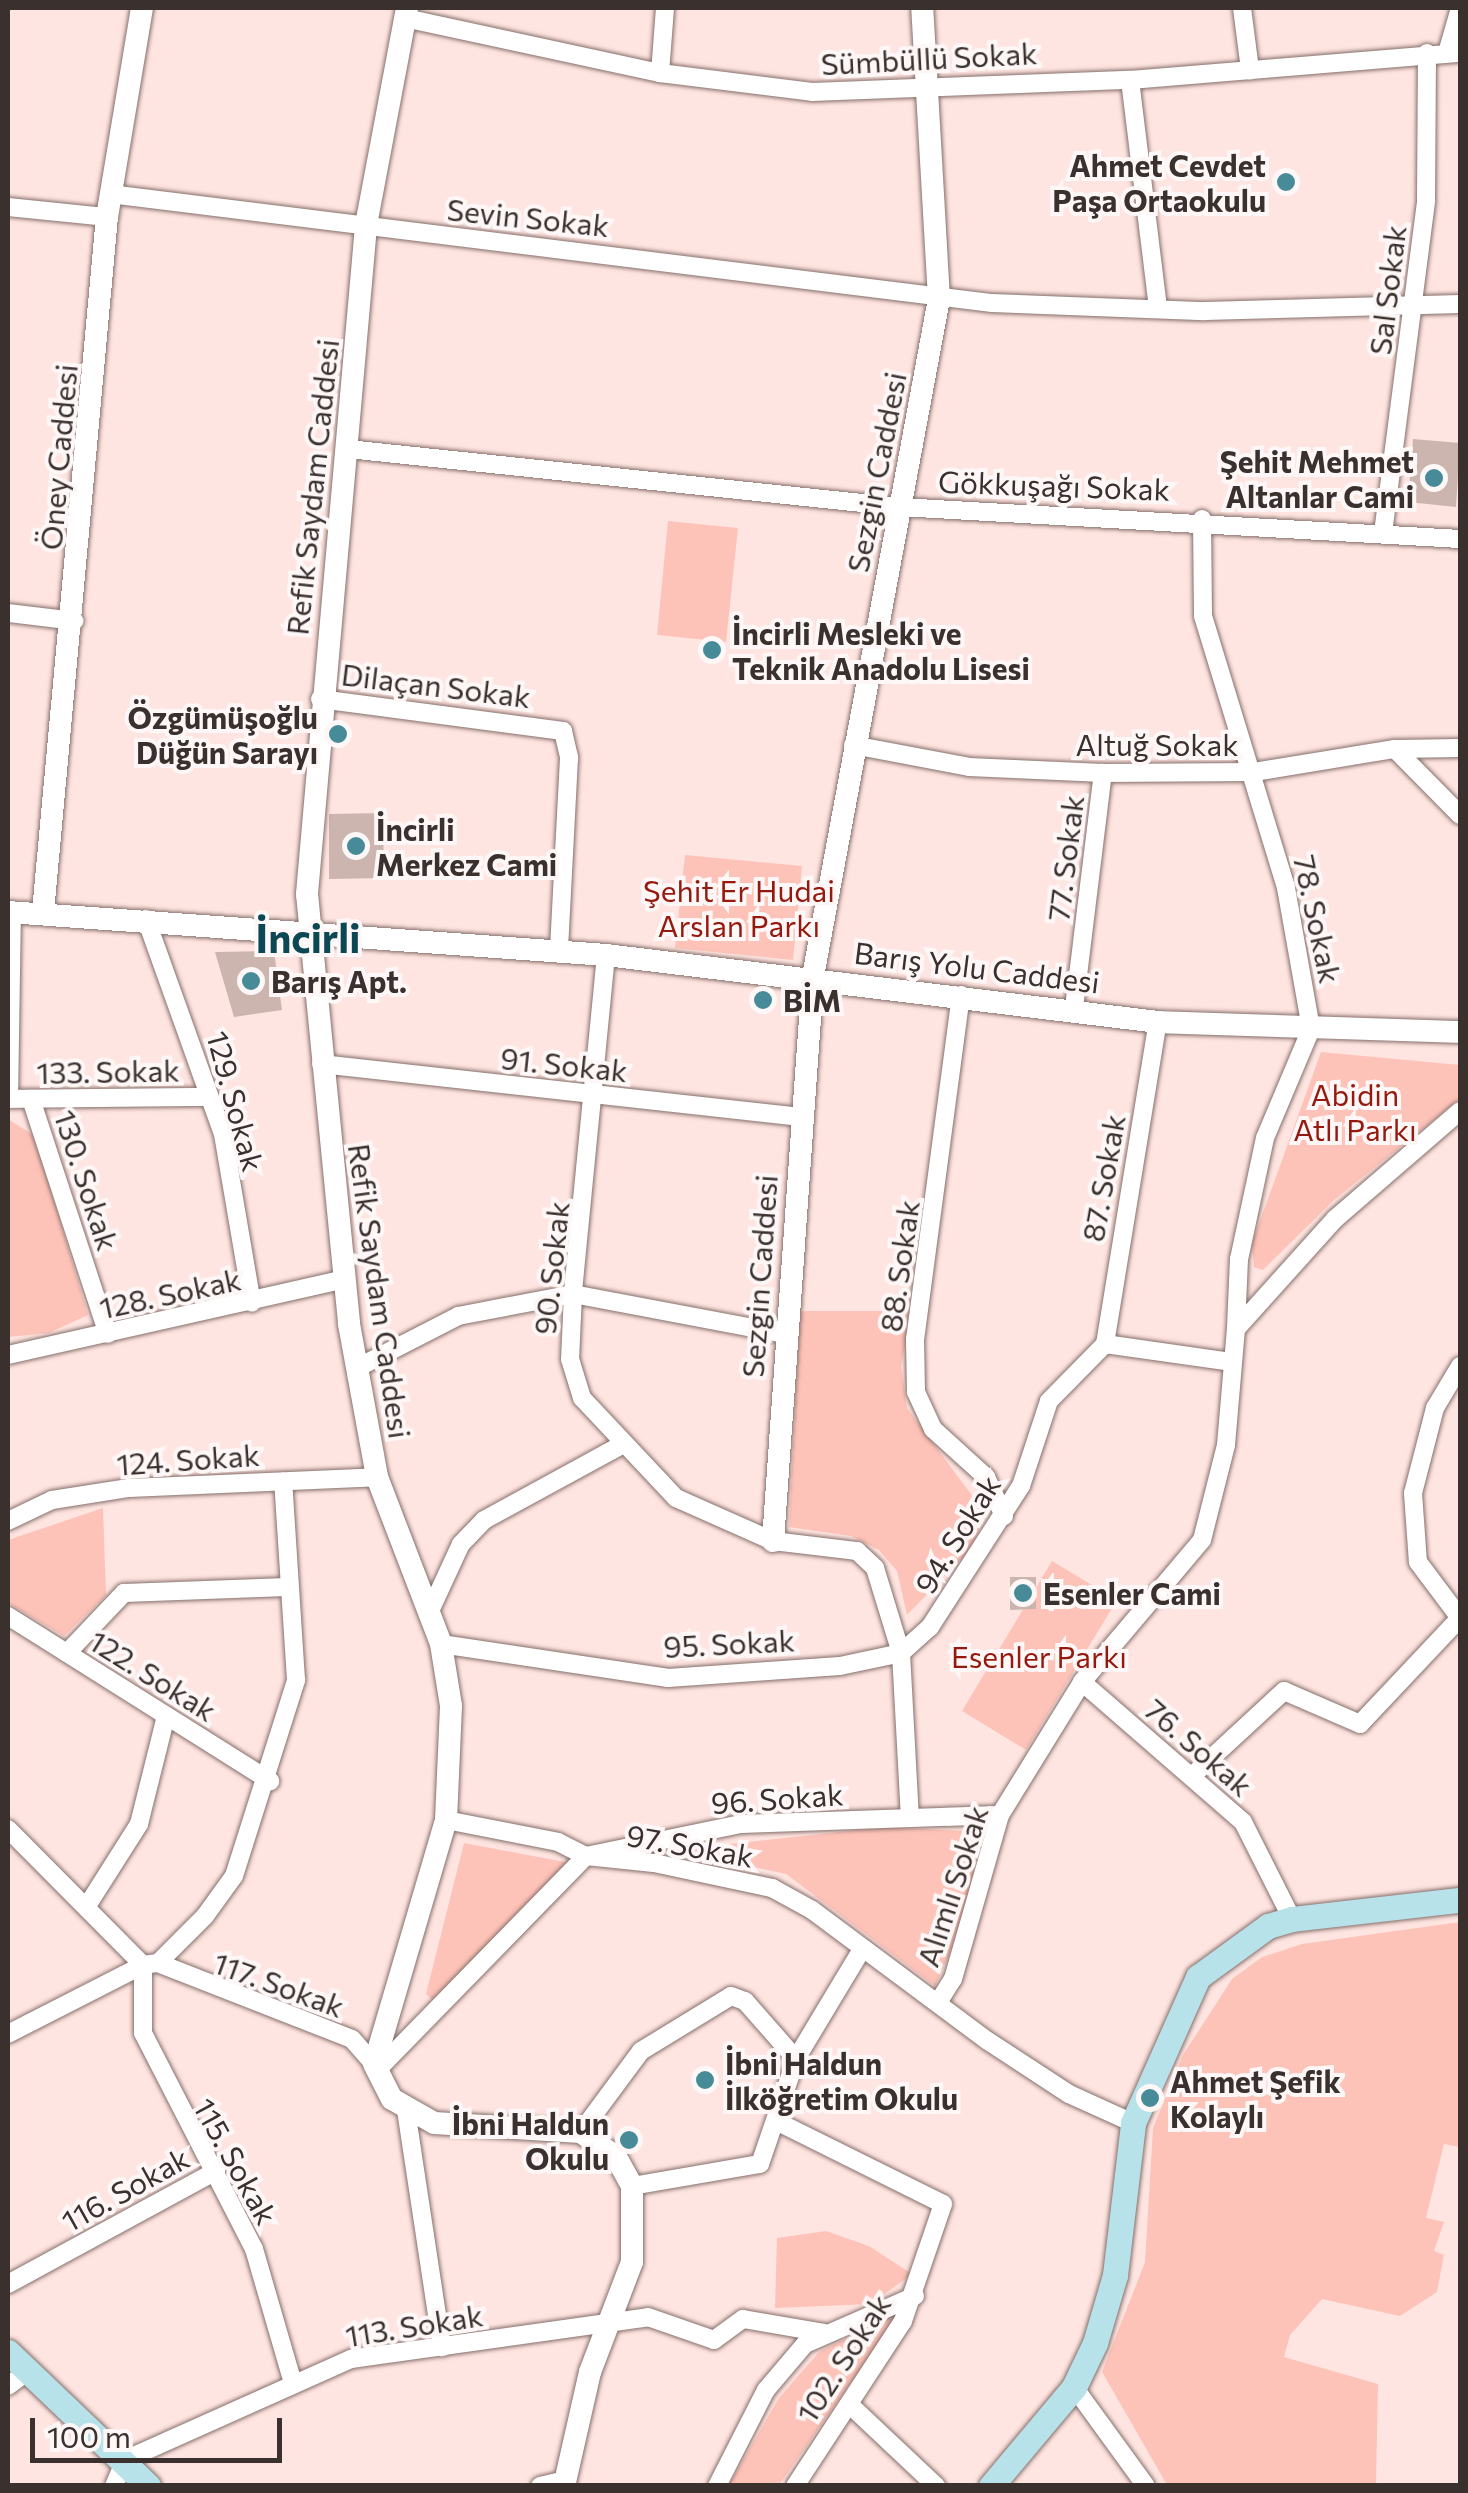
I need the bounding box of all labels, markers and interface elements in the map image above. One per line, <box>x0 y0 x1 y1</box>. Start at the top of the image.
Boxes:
street label: Sümbüllü Sokak <box>820 34 1038 82</box>
place label: Ahmet Cevdet Paşa Ortaokulu <box>1052 147 1266 218</box>
marker: Ahmet Cevdet Paşa Ortaokulu <box>1275 171 1297 193</box>
street label: Sevin Sokak <box>445 191 611 243</box>
street label: Sal Sokak <box>1361 223 1413 357</box>
street label: Refik Saydam Caddesi <box>279 337 345 637</box>
street label: Öney Caddesi <box>32 363 84 551</box>
street label: Sezgin Caddesi <box>839 369 913 575</box>
place label: Şehit Mehmet Altanlar Cami <box>1220 443 1414 514</box>
street label: Gökkuşağı Sokak <box>937 463 1171 507</box>
marker: Şehit Mehmet Altanlar Cami <box>1423 467 1445 489</box>
place label: İncirli Mesleki ve Teknik Anadolu Lisesi <box>732 615 1030 686</box>
marker: İncirli Mesleki ve Teknik Anadolu Lisesi <box>701 639 723 661</box>
street label: Dilaçan Sokak <box>339 656 533 714</box>
place label: Özgümüşoğlu Düğün Sarayı <box>128 699 318 770</box>
marker: Özgümüşoğlu Düğün Sarayı <box>327 723 349 745</box>
street label: Altuğ Sokak <box>1075 726 1239 762</box>
street label: 77. Sokak <box>1039 793 1091 923</box>
place label: İncirli Merkez Cami <box>376 811 557 882</box>
marker: İncirli Merkez Cami <box>345 835 367 857</box>
street label: 78. Sokak <box>1287 852 1349 986</box>
park label: Şehit Er Hudai Arslan Parkı <box>643 872 835 942</box>
district label: İncirli <box>256 913 360 961</box>
street label: Barış Yolu Caddesi <box>852 934 1102 1000</box>
place label: Barış Apt. <box>271 963 407 999</box>
marker: Barış Apt. <box>240 970 262 992</box>
place label: BİM <box>783 982 841 1018</box>
marker: BİM <box>752 989 774 1011</box>
street label: 129. Sokak <box>200 1027 272 1175</box>
street label: 91. Sokak <box>499 1039 629 1089</box>
street label: 133. Sokak <box>36 1052 180 1090</box>
park label: Abidin Atlı Parkı <box>1293 1076 1417 1146</box>
street label: 130. Sokak <box>47 1105 127 1255</box>
street label: 87. Sokak <box>1074 1112 1132 1244</box>
street label: Refik Saydam Caddesi <box>341 1141 419 1441</box>
street label: Sezgin Caddesi <box>734 1173 784 1379</box>
street label: 88. Sokak <box>872 1198 926 1334</box>
street label: 90. Sokak <box>526 1200 576 1336</box>
street label: 128. Sokak <box>96 1260 244 1326</box>
street label: 124. Sokak <box>115 1436 261 1482</box>
street label: 94. Sokak <box>907 1468 1007 1600</box>
place label: Esenler Cami <box>1043 1575 1221 1611</box>
marker: Esenler Cami <box>1012 1582 1034 1604</box>
street label: 122. Sokak <box>83 1622 223 1728</box>
street label: 95. Sokak <box>662 1622 796 1664</box>
park label: Esenler Parkı <box>951 1638 1127 1674</box>
street label: 76. Sokak <box>1138 1691 1260 1803</box>
street label: 96. Sokak <box>710 1775 844 1821</box>
street label: Alımlı Sokak <box>909 1801 995 1971</box>
street label: 97. Sokak <box>624 1816 756 1874</box>
street label: 117. Sokak <box>209 1944 349 2024</box>
place label: İbni Haldun İlköğretim Okulu <box>725 2045 958 2116</box>
place label: Ahmet Şefik Kolaylı <box>1170 2063 1341 2134</box>
marker: İbni Haldun İlköğretim Okulu <box>694 2069 716 2091</box>
marker: Ahmet Şefik Kolaylı <box>1139 2087 1161 2109</box>
street label: 115. Sokak <box>187 2092 285 2230</box>
place label: İbni Haldun Okulu <box>452 2105 609 2176</box>
marker: İbni Haldun Okulu <box>618 2129 640 2151</box>
street label: 116. Sokak <box>55 2139 195 2239</box>
street label: 102. Sokak <box>788 2287 898 2429</box>
street label: 113. Sokak <box>343 2296 485 2354</box>
scale bar <box>35 2398 288 2460</box>
text: 100 m <box>47 2417 131 2454</box>

